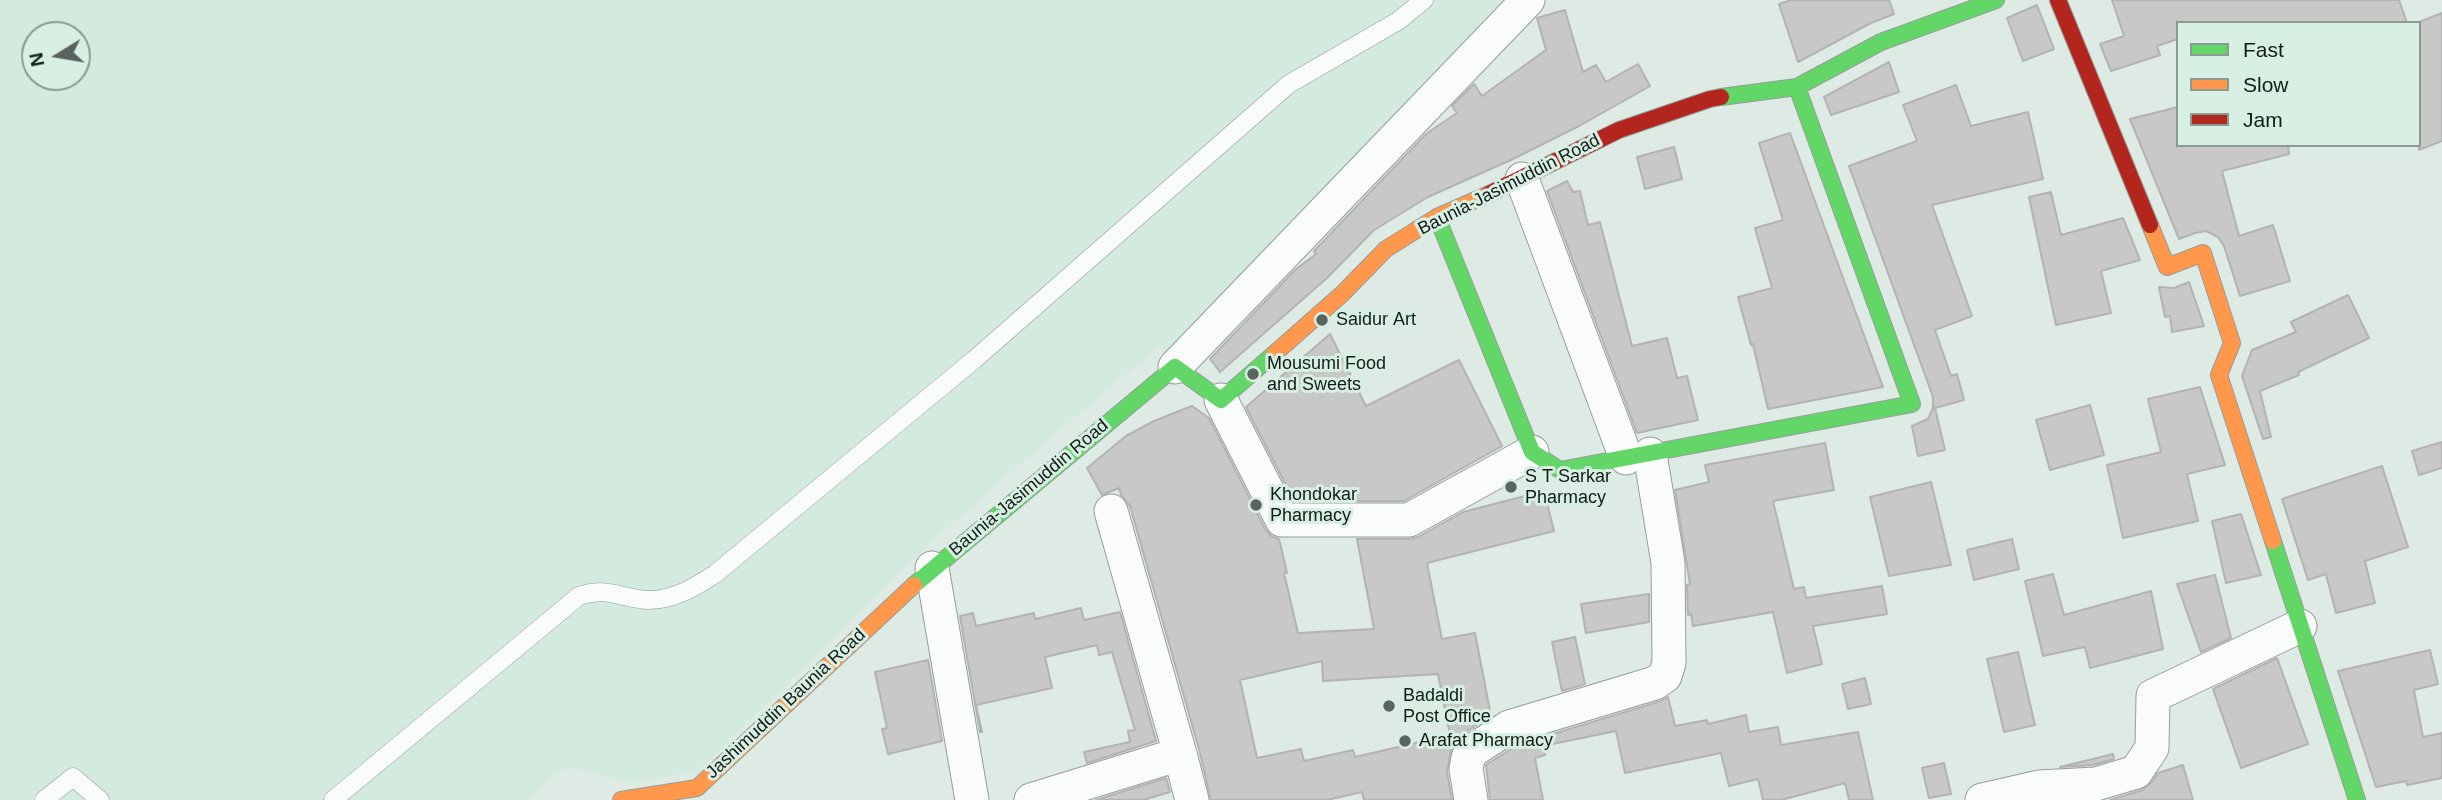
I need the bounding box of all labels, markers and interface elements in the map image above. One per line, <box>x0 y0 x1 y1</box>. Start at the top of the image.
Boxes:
north arrow <box>21 21 91 91</box>
legend <box>2176 21 2421 147</box>
text: Fast <box>2243 38 2284 61</box>
text: N <box>25 51 48 68</box>
text: Slow <box>2243 73 2289 96</box>
text: Jam <box>2243 108 2283 131</box>
street label: Baunia-Jasimuddin Road <box>1414 130 1604 240</box>
place label: Saidur Art <box>1336 309 1416 331</box>
marker: Saidur Art <box>1314 312 1330 328</box>
place label: Mousumi Food and Sweets <box>1267 353 1386 396</box>
marker: Mousumi Food and Sweets <box>1245 366 1261 382</box>
street label: Baunia-Jasimuddin Road <box>945 415 1113 561</box>
place label: S T Sarkar Pharmacy <box>1525 466 1611 508</box>
marker: S T Sarkar Pharmacy <box>1503 479 1519 495</box>
place label: Khondokar Pharmacy <box>1270 484 1357 526</box>
marker: Khondokar Pharmacy <box>1248 497 1264 513</box>
street label: Jashimuddin Baunia Road <box>702 624 870 784</box>
place label: Badaldi Post Office <box>1403 685 1491 728</box>
marker: Badaldi Post Office <box>1381 698 1397 714</box>
place label: Arafat Pharmacy <box>1419 730 1553 752</box>
marker: Arafat Pharmacy <box>1397 733 1413 749</box>

